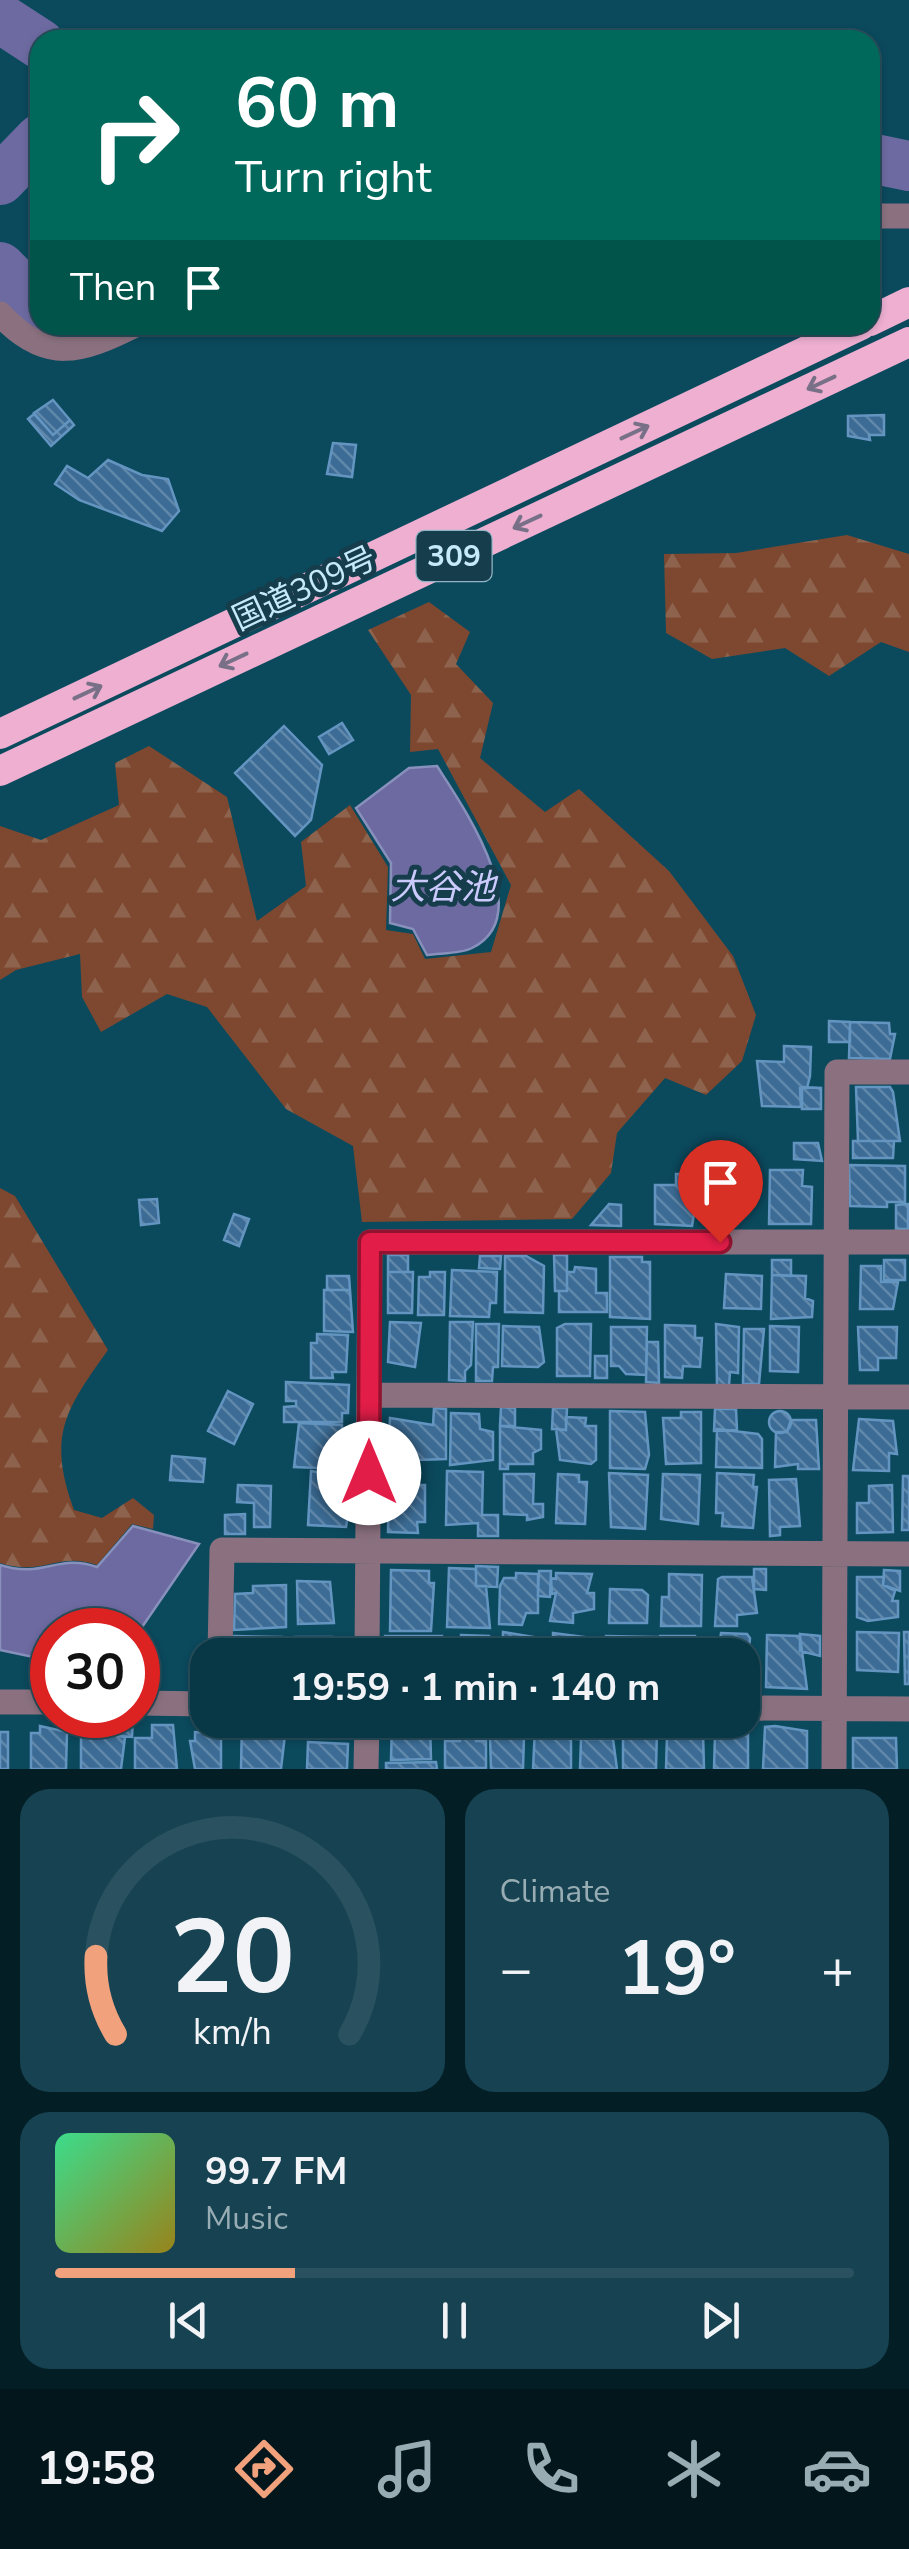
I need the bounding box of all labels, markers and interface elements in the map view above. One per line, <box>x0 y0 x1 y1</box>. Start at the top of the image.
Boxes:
text: 60 m <box>235 56 399 152</box>
icon: right <box>70 70 200 200</box>
text: Turn right <box>235 147 432 208</box>
icon: arrive <box>176 260 231 315</box>
text: Then <box>70 262 156 313</box>
one-way arrow <box>807 375 837 394</box>
one-way arrow <box>619 422 649 441</box>
one-way arrow <box>513 513 543 532</box>
road number: 309 <box>416 531 492 581</box>
street label: 国道309号 <box>226 537 383 640</box>
one-way arrow <box>219 652 249 671</box>
one-way arrow <box>72 681 102 700</box>
water label: 大谷池 <box>390 864 498 911</box>
pin <box>678 1140 763 1243</box>
icon: arrive <box>693 1155 748 1210</box>
position arrow <box>317 1421 421 1525</box>
speed limit sign: 30 <box>30 1608 160 1738</box>
text: 19:59 · 1 min · 140 m <box>290 1662 660 1713</box>
text: Climate <box>500 1870 610 1913</box>
text: 20 <box>170 1887 295 2029</box>
text: 19° <box>618 1918 736 2020</box>
text: − <box>500 1932 533 2007</box>
text: + <box>821 1932 854 2007</box>
text: km/h <box>193 2008 272 2057</box>
text: 99.7 FM <box>205 2146 347 2197</box>
text: Music <box>205 2197 288 2240</box>
icon: previous <box>161 2293 216 2348</box>
icon: pause <box>427 2293 482 2348</box>
icon: next <box>693 2293 748 2348</box>
icon: directions <box>229 2434 299 2504</box>
icon: music <box>372 2434 442 2504</box>
icon: phone <box>516 2434 586 2504</box>
icon: climate <box>659 2434 729 2504</box>
icon: car <box>802 2434 872 2504</box>
text: 19:58 <box>37 2439 156 2500</box>

